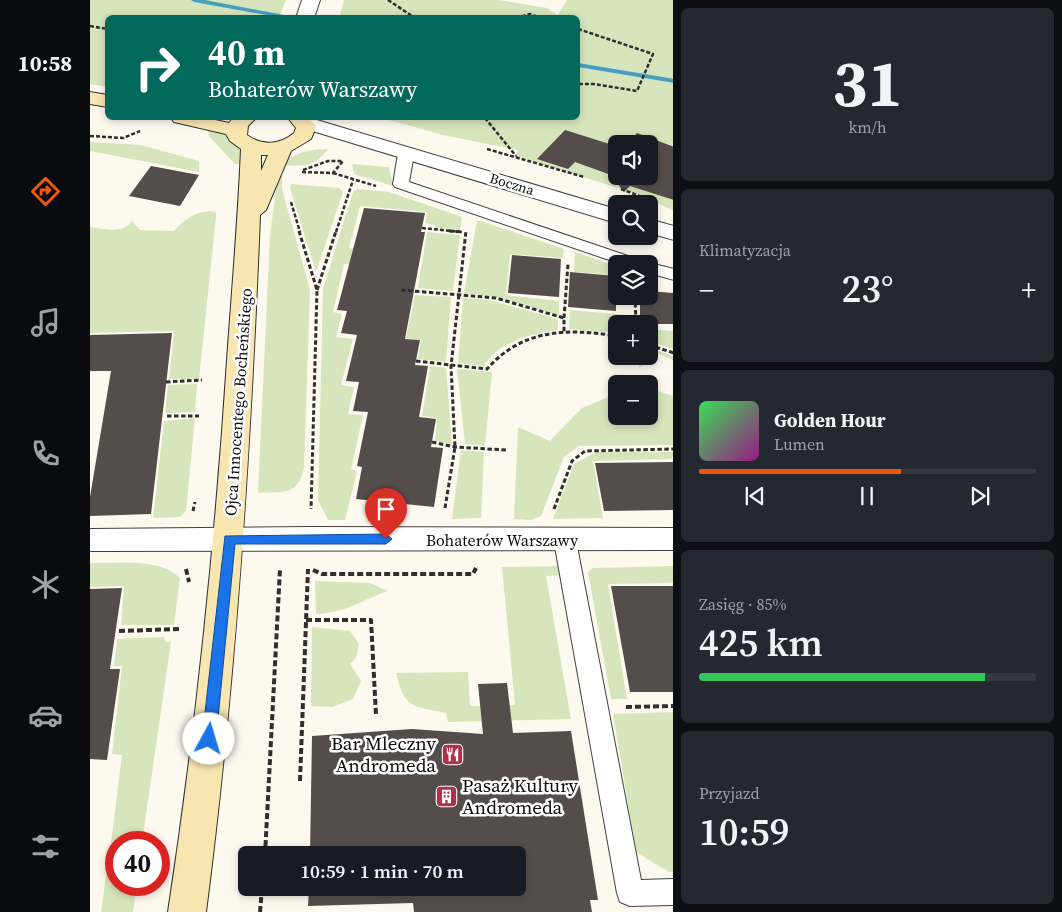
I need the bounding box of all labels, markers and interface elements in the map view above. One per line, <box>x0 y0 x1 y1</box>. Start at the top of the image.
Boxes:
text: 40 m <box>208 29 285 77</box>
icon: right <box>125 35 190 100</box>
text: 31 <box>832 39 903 128</box>
text: 10:58 <box>18 48 72 78</box>
text: Bohaterów Warszawy <box>208 74 417 104</box>
text: km/h <box>848 116 887 138</box>
map controls <box>608 135 658 425</box>
button: sound <box>608 135 658 185</box>
street label: Boczna <box>487 168 537 200</box>
icon: directions <box>28 174 63 209</box>
button: search <box>608 195 658 245</box>
text: Klimatyzacja <box>699 239 791 261</box>
button: layers <box>608 255 658 305</box>
text: 23° <box>842 263 893 315</box>
text: − <box>699 271 714 309</box>
text: + <box>1021 271 1036 309</box>
street label: Ojca Innocentego Bocheńskiego <box>219 287 257 517</box>
icon: music <box>28 305 63 340</box>
button: + <box>608 315 658 365</box>
button: − <box>608 375 658 425</box>
text: Golden Hour <box>774 407 886 433</box>
text: Lumen <box>774 433 825 455</box>
icon: phone <box>28 436 63 471</box>
icon: previous <box>741 482 769 510</box>
icon: pause <box>853 482 881 510</box>
icon: next <box>966 482 994 510</box>
pin <box>365 488 407 539</box>
icon: arrive <box>372 495 400 523</box>
street label: Bohaterów Warszawy <box>426 529 579 551</box>
icon: climate <box>28 567 63 602</box>
text: Zasięg · 85% <box>699 593 786 615</box>
text: 425 km <box>699 617 823 669</box>
icon: car <box>28 698 63 733</box>
position arrow <box>182 712 234 764</box>
place label: Bar Mleczny Andromeda <box>331 730 436 778</box>
restaurant icon: Bar Mleczny Andromeda <box>440 742 464 766</box>
place label: Pasaż Kultury Andromeda <box>462 772 578 820</box>
text: Przyjazd <box>699 782 759 804</box>
building icon: Pasaż Kultury Andromeda <box>434 784 458 808</box>
text: 10:59 <box>699 806 789 858</box>
icon: filters <box>28 829 63 864</box>
speed limit sign: 40 <box>105 831 170 896</box>
text: 10:59 · 1 min · 70 m <box>300 858 464 884</box>

